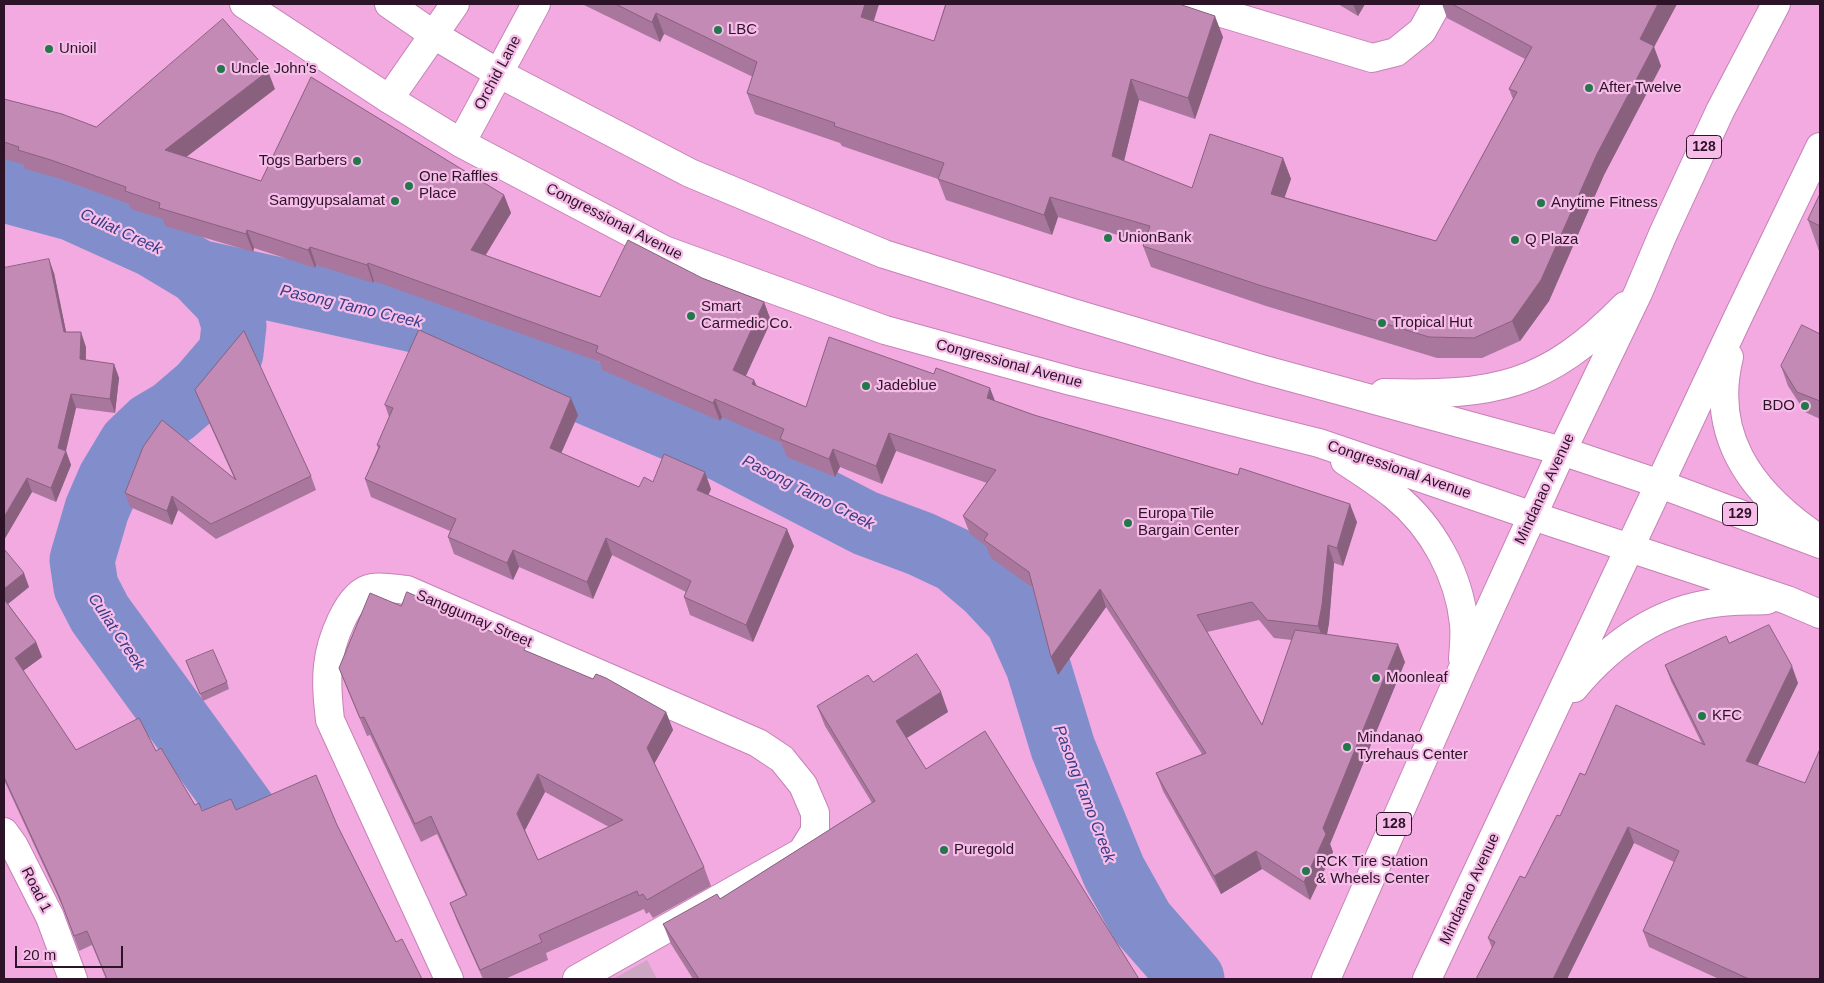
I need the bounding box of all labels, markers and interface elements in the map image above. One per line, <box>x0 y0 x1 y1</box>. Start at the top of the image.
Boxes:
place label: LBC <box>728 21 757 39</box>
marker: LBC <box>712 24 724 36</box>
street label: Orchid Lane <box>471 33 525 113</box>
place label: Unioil <box>59 40 97 58</box>
marker: Unioil <box>43 43 55 55</box>
place label: Uncle John's <box>231 60 316 78</box>
marker: Uncle John's <box>215 63 227 75</box>
place label: After Twelve <box>1599 79 1682 97</box>
marker: After Twelve <box>1583 82 1595 94</box>
road number: 128 <box>1686 136 1722 158</box>
place label: Togs Barbers <box>259 152 347 170</box>
marker: Togs Barbers <box>351 155 363 167</box>
place label: One Raffles Place <box>419 168 498 203</box>
marker: One Raffles Place <box>403 180 415 192</box>
street label: Congressional Avenue <box>543 180 685 264</box>
place label: Samgyupsalamat <box>269 192 385 210</box>
place label: Anytime Fitness <box>1551 194 1658 212</box>
marker: Samgyupsalamat <box>389 195 401 207</box>
marker: Anytime Fitness <box>1535 197 1547 209</box>
water label: Culiat Creek <box>77 205 165 259</box>
place label: UnionBank <box>1118 229 1191 247</box>
place label: Q Plaza <box>1525 231 1578 249</box>
marker: UnionBank <box>1102 232 1114 244</box>
marker: Q Plaza <box>1509 234 1521 246</box>
water label: Pasong Tamo Creek <box>278 281 424 333</box>
place label: Smart Carmedic Co. <box>701 298 793 333</box>
marker: Smart Carmedic Co. <box>685 310 697 322</box>
place label: Tropical Hut <box>1392 314 1472 332</box>
marker: Tropical Hut <box>1376 317 1388 329</box>
street label: Congressional Avenue <box>934 336 1084 392</box>
place label: Jadeblue <box>876 377 937 395</box>
marker: Jadeblue <box>860 380 872 392</box>
place label: BDO <box>1762 397 1795 415</box>
marker: BDO <box>1799 400 1811 412</box>
street label: Mindanao Avenue <box>1511 431 1579 547</box>
street label: Congressional Avenue <box>1325 437 1473 503</box>
water label: Pasong Tamo Creek <box>739 451 877 535</box>
road number: 129 <box>1722 502 1758 526</box>
place label: Europa Tile Bargain Center <box>1138 505 1239 540</box>
marker: Europa Tile Bargain Center <box>1122 517 1134 529</box>
street label: Sanggumay Street <box>413 586 535 652</box>
water label: Culiat Creek <box>83 590 149 674</box>
place label: Moonleaf <box>1386 669 1448 687</box>
marker: Moonleaf <box>1370 672 1382 684</box>
place label: KFC <box>1712 707 1742 725</box>
marker: KFC <box>1696 710 1708 722</box>
water label: Pasong Tamo Creek <box>1049 723 1119 865</box>
place label: Mindanao Tyrehaus Center <box>1357 729 1468 764</box>
marker: Mindanao Tyrehaus Center <box>1341 741 1353 753</box>
road number: 128 <box>1376 812 1412 836</box>
street label: Mindanao Avenue <box>1436 831 1504 947</box>
place label: Puregold <box>954 841 1014 859</box>
marker: Puregold <box>938 844 950 856</box>
place label: RCK Tire Station & Wheels Center <box>1316 853 1429 888</box>
street label: Road 1 <box>17 864 55 916</box>
marker: RCK Tire Station & Wheels Center <box>1300 865 1312 877</box>
scale bar <box>18 936 125 968</box>
text: 20 m <box>23 946 56 963</box>

